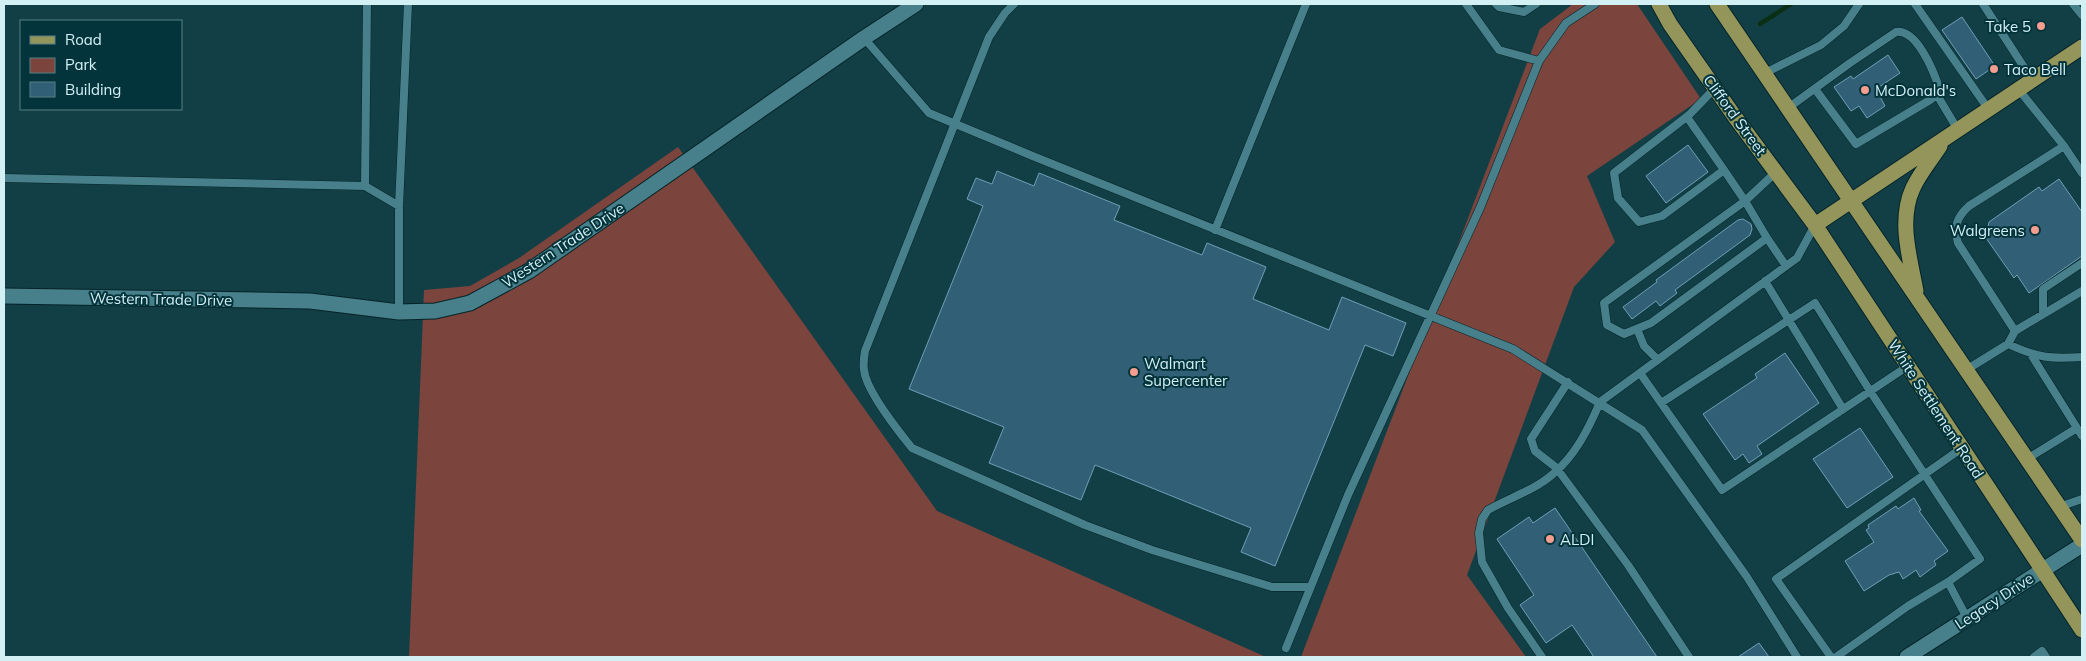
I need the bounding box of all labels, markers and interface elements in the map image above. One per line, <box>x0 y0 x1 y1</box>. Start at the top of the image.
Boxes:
place label: Take 5 <box>1985 17 2031 36</box>
legend <box>20 20 182 110</box>
marker: Take 5 <box>2035 20 2047 32</box>
text: Road <box>65 30 102 49</box>
text: Park <box>65 55 97 74</box>
place label: Taco Bell <box>2004 60 2066 79</box>
marker: Taco Bell <box>1988 63 2000 75</box>
street label: Clifford Street <box>1699 71 1771 159</box>
text: Building <box>65 80 121 99</box>
place label: McDonald's <box>1875 81 1956 100</box>
marker: McDonald's <box>1859 84 1871 96</box>
street label: Western Trade Drive <box>498 198 628 292</box>
place label: Walgreens <box>1950 221 2025 240</box>
marker: Walgreens <box>2029 224 2041 236</box>
street label: Western Trade Drive <box>90 288 232 310</box>
street label: White Settlement Road <box>1884 336 1988 482</box>
place label: Walmart Supercenter <box>1144 354 1228 390</box>
marker: Walmart Supercenter <box>1128 366 1140 378</box>
place label: ALDI <box>1560 530 1594 549</box>
marker: ALDI <box>1544 533 1556 545</box>
street label: Legacy Drive <box>1951 569 2037 633</box>

